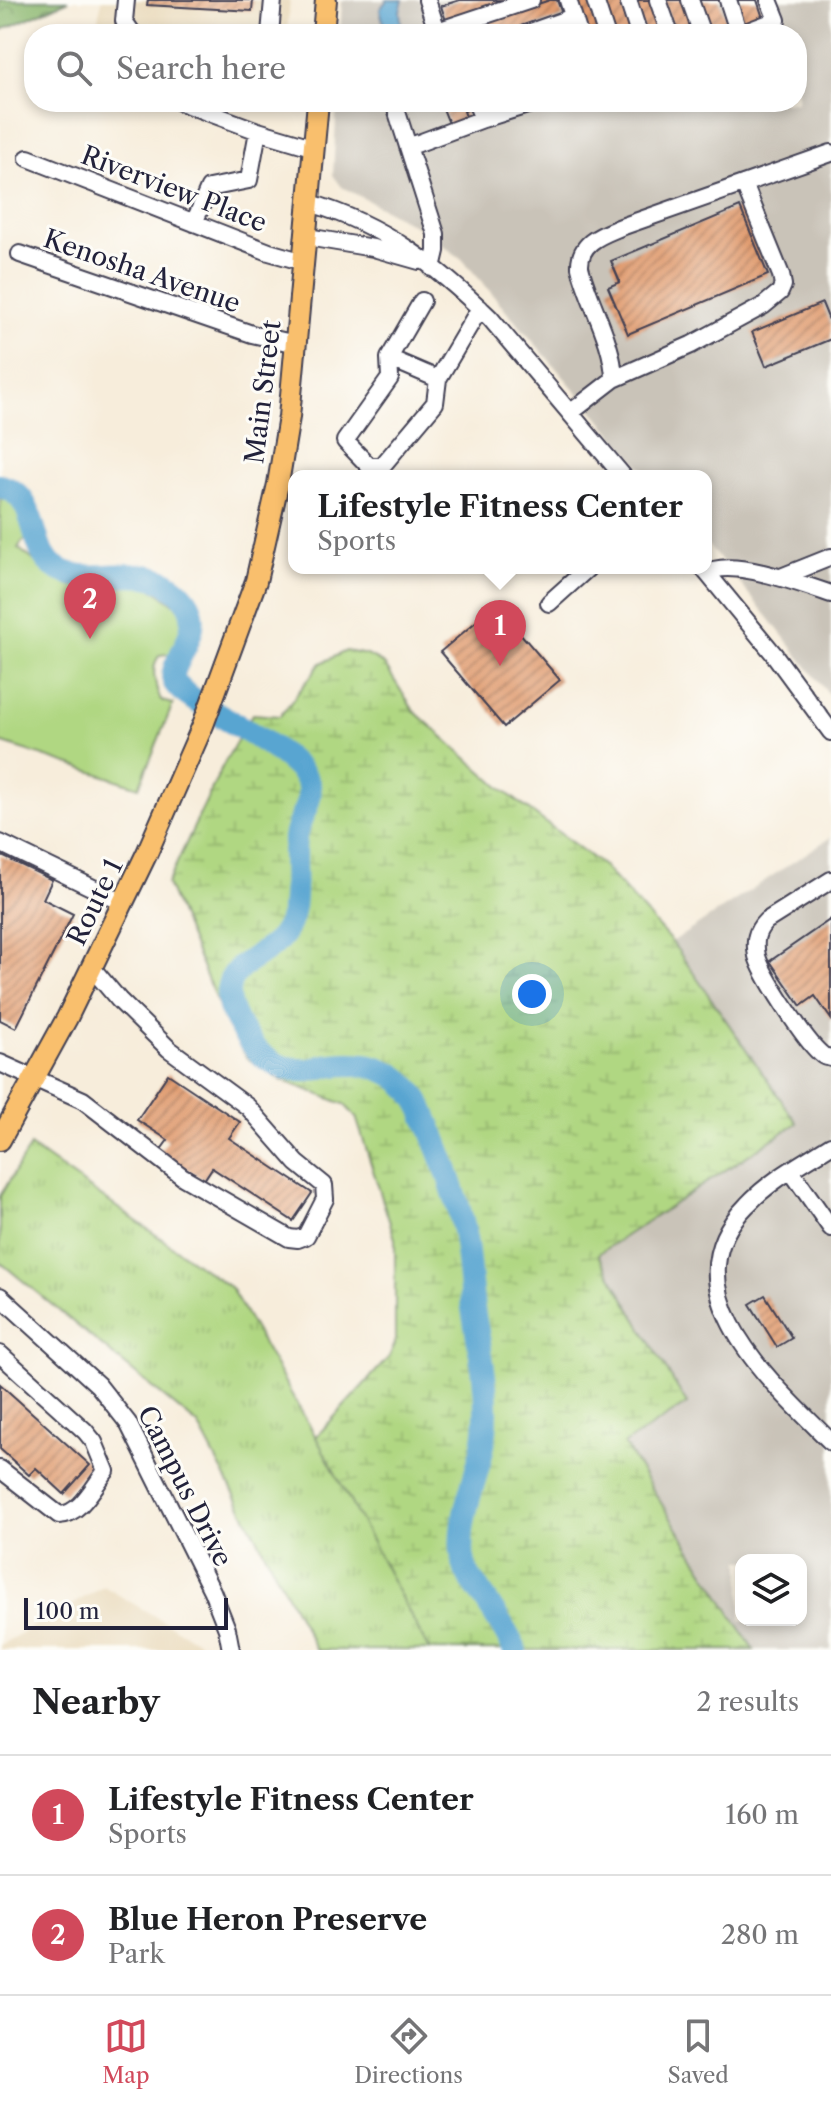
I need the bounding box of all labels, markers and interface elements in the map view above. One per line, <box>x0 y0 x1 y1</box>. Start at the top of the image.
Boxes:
search box <box>24 24 807 112</box>
icon: search <box>52 46 96 90</box>
text: Search here <box>116 50 286 87</box>
street label: Riverview Place <box>77 139 271 239</box>
street label: Kenosha Avenue <box>40 222 244 320</box>
street label: Main Street <box>238 318 288 466</box>
popup <box>288 470 712 574</box>
text: Lifestyle Fitness Center <box>317 488 683 525</box>
text: Sports <box>317 525 396 557</box>
pin: 2 <box>64 573 116 639</box>
pin: 1 <box>474 600 526 666</box>
street label: Route 1 <box>60 853 130 951</box>
your location <box>512 974 552 1014</box>
street label: Campus Drive <box>131 1400 239 1572</box>
map controls <box>735 1554 807 1626</box>
button: layers <box>735 1554 807 1626</box>
scale bar <box>24 1594 228 1630</box>
text: 100 m <box>36 1598 99 1625</box>
text: Nearby <box>32 1681 160 1723</box>
text: 2 results <box>696 1686 799 1718</box>
text: Lifestyle Fitness Center <box>108 1781 474 1818</box>
text: 1 <box>52 1799 64 1831</box>
text: 160 m <box>725 1799 799 1831</box>
text: Sports <box>108 1818 187 1850</box>
text: Blue Heron Preserve <box>108 1901 427 1938</box>
text: 2 <box>50 1919 66 1951</box>
text: 280 m <box>721 1919 799 1951</box>
text: Park <box>108 1938 165 1970</box>
tab: Map <box>102 2014 150 2089</box>
tab: Directions <box>354 2014 463 2089</box>
tab: Saved <box>668 2014 729 2089</box>

